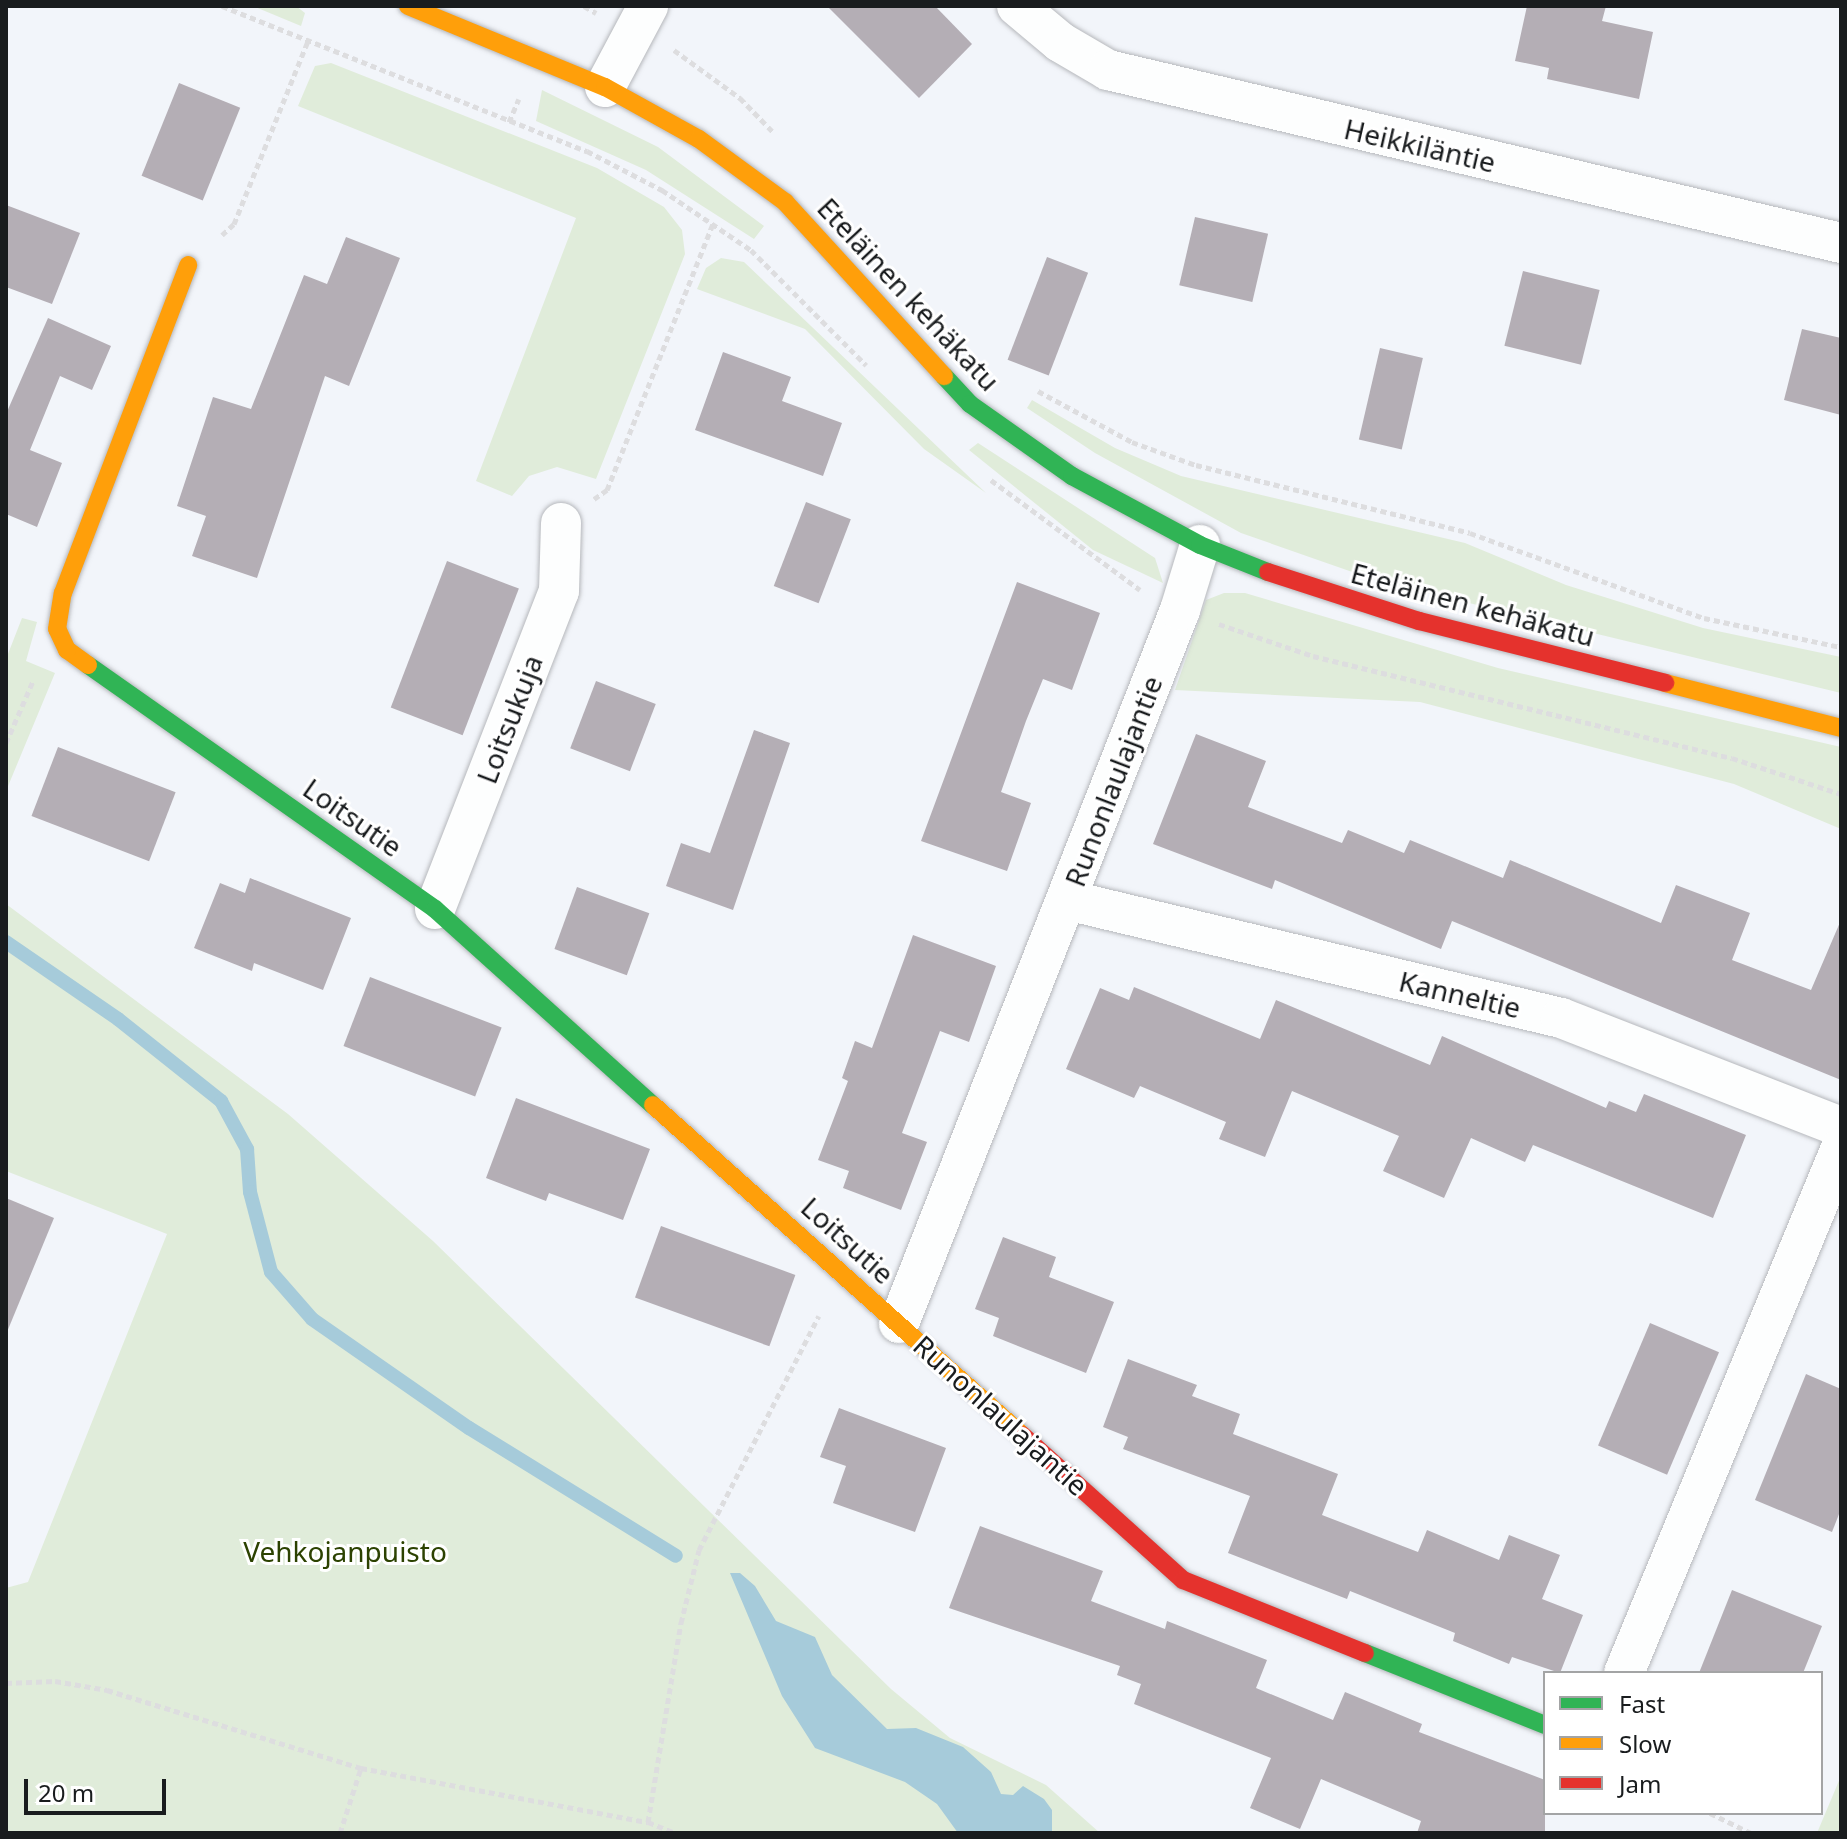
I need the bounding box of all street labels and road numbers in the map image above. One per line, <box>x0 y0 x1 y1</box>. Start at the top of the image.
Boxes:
street label: Heikkiläntie <box>1341 111 1499 179</box>
street label: Eteläinen kehäkatu <box>811 191 1007 397</box>
street label: Eteläinen kehäkatu <box>1347 555 1599 653</box>
street label: Loitsukuja <box>469 650 549 788</box>
street label: Runonlaulajantie <box>1057 671 1169 891</box>
street label: Loitsutie <box>297 771 409 863</box>
street label: Kanneltie <box>1396 964 1524 1024</box>
street label: Loitsutie <box>795 1190 901 1290</box>
street label: Runonlaulajantie <box>907 1328 1095 1502</box>

